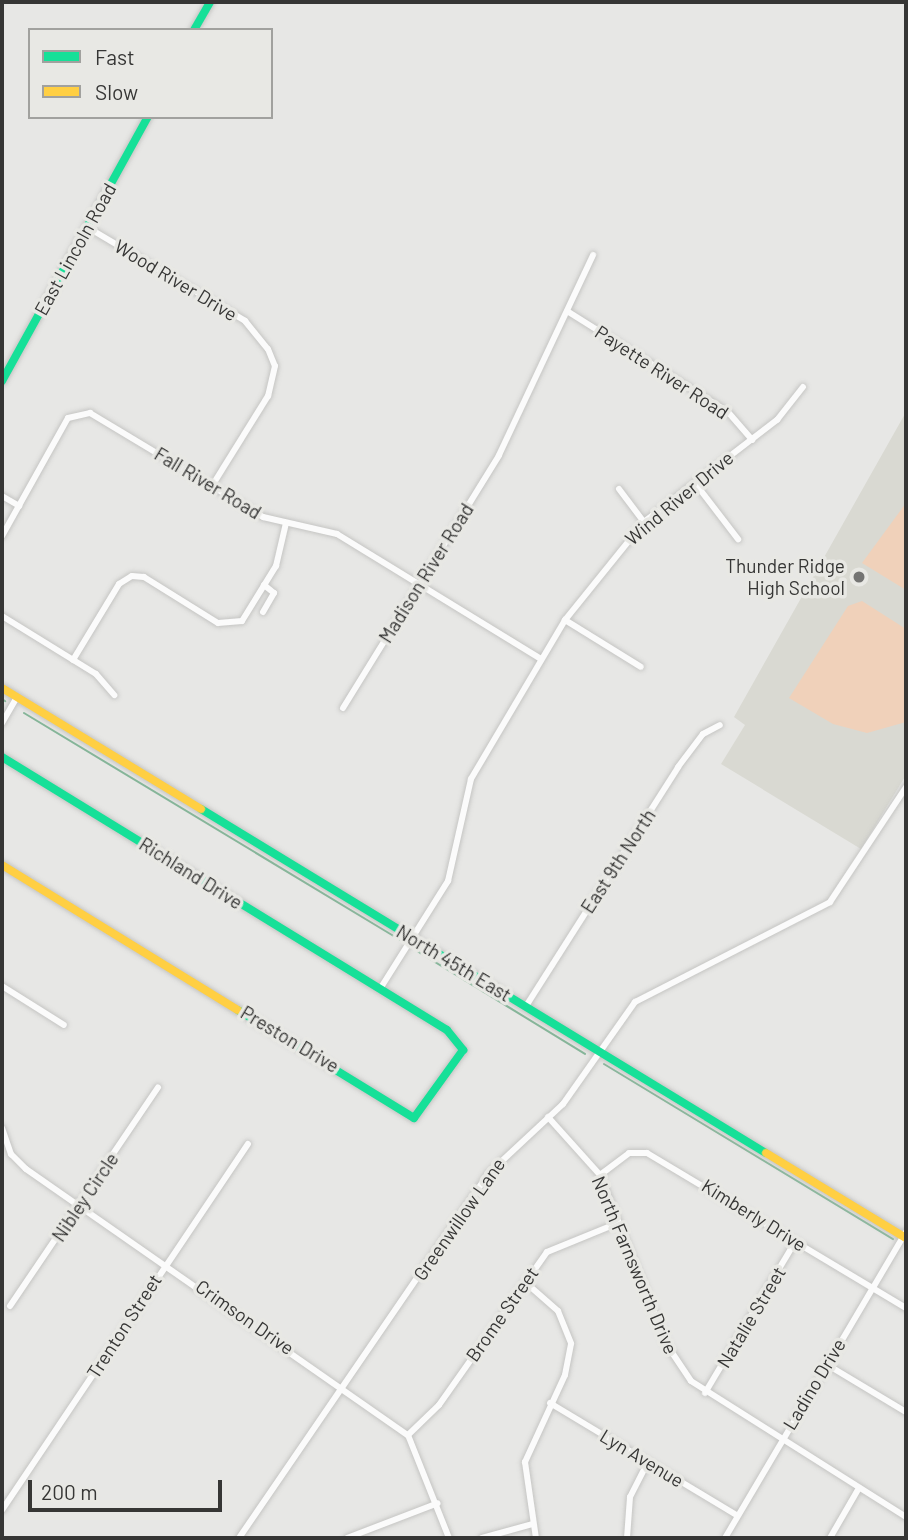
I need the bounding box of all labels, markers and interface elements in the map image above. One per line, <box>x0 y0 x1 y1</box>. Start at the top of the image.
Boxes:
legend <box>28 28 273 119</box>
text: Fast <box>95 44 135 69</box>
text: Slow <box>95 79 138 104</box>
street label: East Lincoln Road <box>29 179 121 319</box>
street label: Wood River Drive <box>111 234 241 326</box>
street label: Payette River Road <box>591 320 733 424</box>
street label: Fall River Road <box>151 442 265 524</box>
street label: Wind River Drive <box>620 446 738 550</box>
street label: Madison River Road <box>374 499 478 647</box>
place label: Thunder Ridge High School <box>725 555 845 599</box>
marker: Thunder Ridge High School <box>851 569 867 585</box>
street label: East 9th North <box>576 805 660 917</box>
street label: Richland Drive <box>135 832 247 914</box>
street label: North 45th East <box>393 920 515 1006</box>
street label: Preston Drive <box>237 1001 343 1077</box>
street label: Nibley Circle <box>47 1148 123 1246</box>
street label: Greenwillow Lane <box>408 1153 510 1285</box>
street label: North Farnsworth Drive <box>587 1173 683 1357</box>
street label: Kimberly Drive <box>698 1174 810 1256</box>
street label: Brome Street <box>461 1262 543 1366</box>
street label: Natalie Street <box>712 1262 790 1372</box>
street label: Trenton Street <box>82 1270 166 1382</box>
street label: Crimson Drive <box>191 1275 299 1359</box>
street label: Ladino Drive <box>778 1334 850 1434</box>
street label: Lyn Avenue <box>596 1424 688 1492</box>
scale bar <box>32 1466 226 1510</box>
text: 200 m <box>41 1479 98 1504</box>

